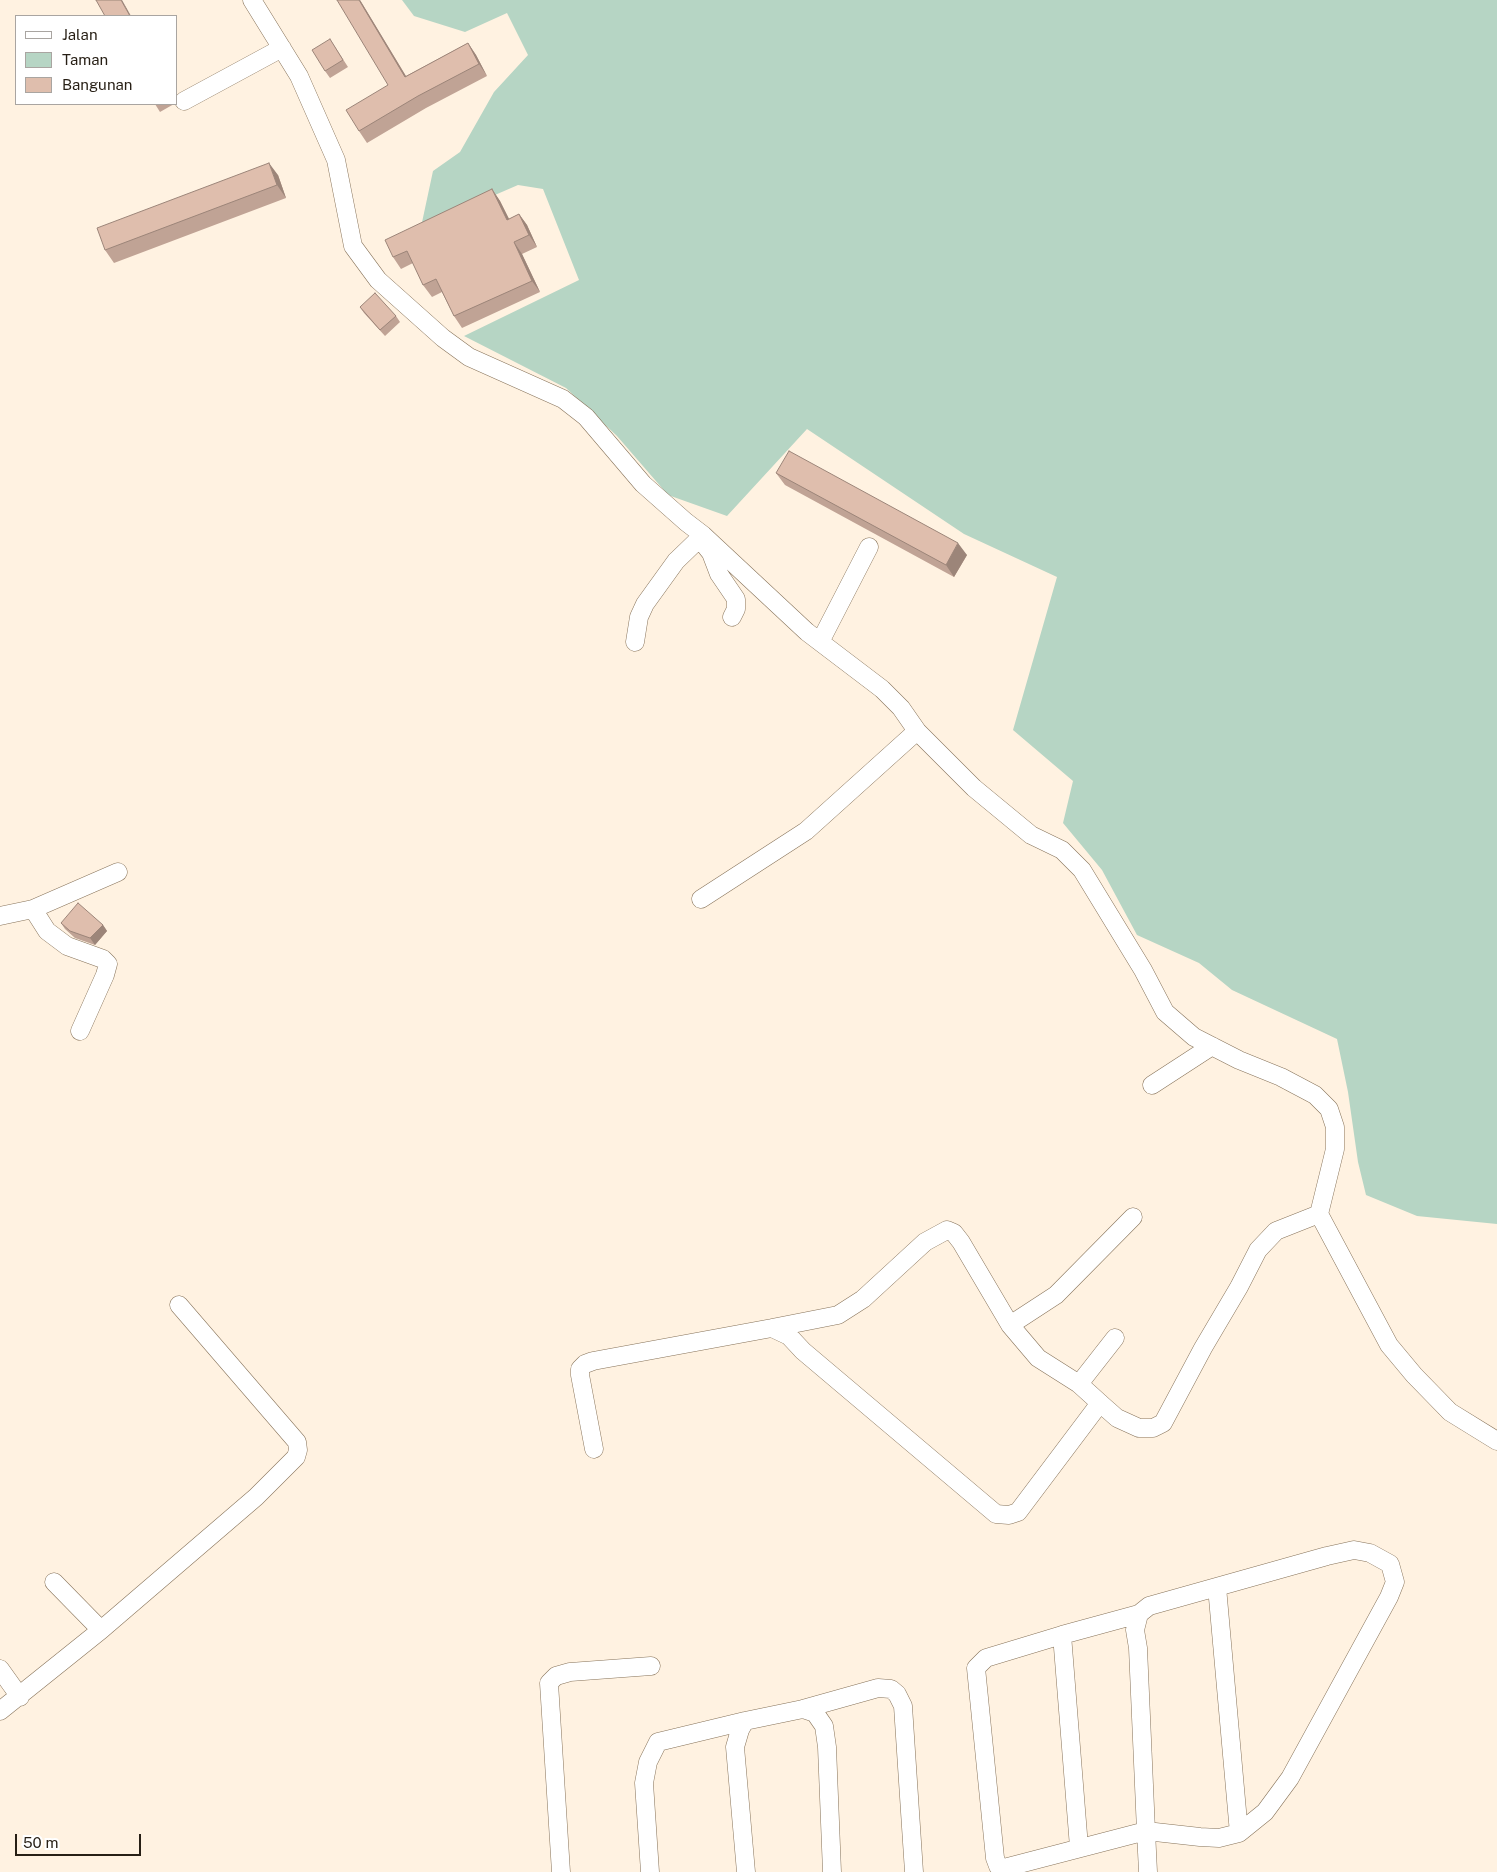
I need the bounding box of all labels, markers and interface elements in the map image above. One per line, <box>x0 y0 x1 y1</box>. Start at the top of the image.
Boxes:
legend <box>15 15 178 105</box>
text: Jalan <box>62 26 98 43</box>
text: Taman <box>62 51 108 68</box>
text: Bangunan <box>62 76 133 93</box>
scale bar <box>18 1824 144 1856</box>
text: 50 m <box>23 1834 58 1851</box>

